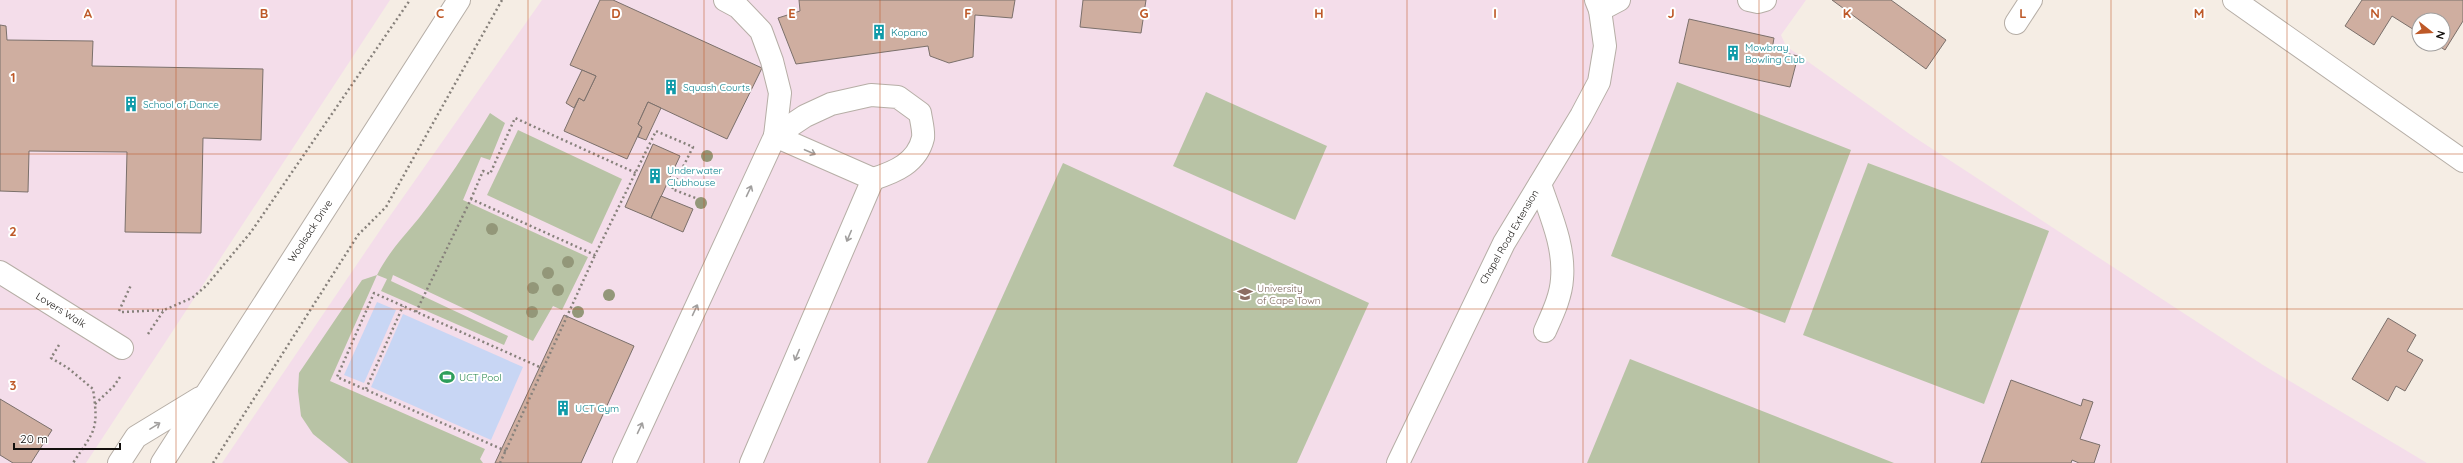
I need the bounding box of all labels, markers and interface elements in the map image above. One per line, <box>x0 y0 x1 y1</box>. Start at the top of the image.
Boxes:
text: A <box>84 5 93 21</box>
text: B <box>260 5 268 21</box>
text: C <box>436 5 444 21</box>
text: D <box>611 5 621 21</box>
text: E <box>788 5 796 21</box>
text: F <box>964 5 972 21</box>
text: G <box>1139 5 1149 21</box>
text: H <box>1314 5 1324 21</box>
text: I <box>1493 5 1497 21</box>
text: J <box>1667 5 1675 21</box>
text: K <box>1843 5 1852 21</box>
text: L <box>2019 5 2027 21</box>
text: M <box>2194 5 2204 21</box>
text: N <box>2370 5 2380 21</box>
north arrow <box>2411 12 2451 52</box>
building icon: Kopano <box>870 23 888 41</box>
place label: Kopano <box>891 26 928 39</box>
text: N <box>2433 29 2448 41</box>
place label: Mowbray Bowling Club <box>1745 41 1805 66</box>
building icon: Mowbray Bowling Club <box>1724 44 1742 62</box>
text: 1 <box>10 69 16 85</box>
building icon: Squash Courts <box>662 78 680 96</box>
place label: Squash Courts <box>683 81 750 94</box>
building icon: School of Dance <box>122 95 140 113</box>
place label: School of Dance <box>143 98 219 111</box>
one-way arrow <box>804 148 816 156</box>
place label: Underwater Clubhouse <box>667 164 723 189</box>
building icon: Underwater Clubhouse <box>646 167 664 185</box>
one-way arrow <box>746 186 753 198</box>
street label: Chapel Road Extension <box>1477 187 1541 287</box>
street label: Woolsack Drive <box>285 197 335 265</box>
text: 2 <box>9 223 17 239</box>
one-way arrow <box>844 229 852 241</box>
place label: University of Cape Town <box>1257 282 1321 307</box>
school or university icon: University of Cape Town <box>1236 285 1254 303</box>
street label: Lovers Walk <box>33 289 89 331</box>
one-way arrow <box>692 304 699 316</box>
one-way arrow <box>793 349 801 361</box>
sports icon: UCT Pool <box>438 368 456 386</box>
place label: UCT Pool <box>459 371 502 384</box>
text: 3 <box>10 377 17 393</box>
building icon: UCT Gym <box>554 399 572 417</box>
place label: UCT Gym <box>575 402 619 415</box>
one-way arrow <box>149 421 161 429</box>
one-way arrow <box>637 422 644 434</box>
scale bar <box>14 425 120 451</box>
text: 20 m <box>20 431 48 446</box>

